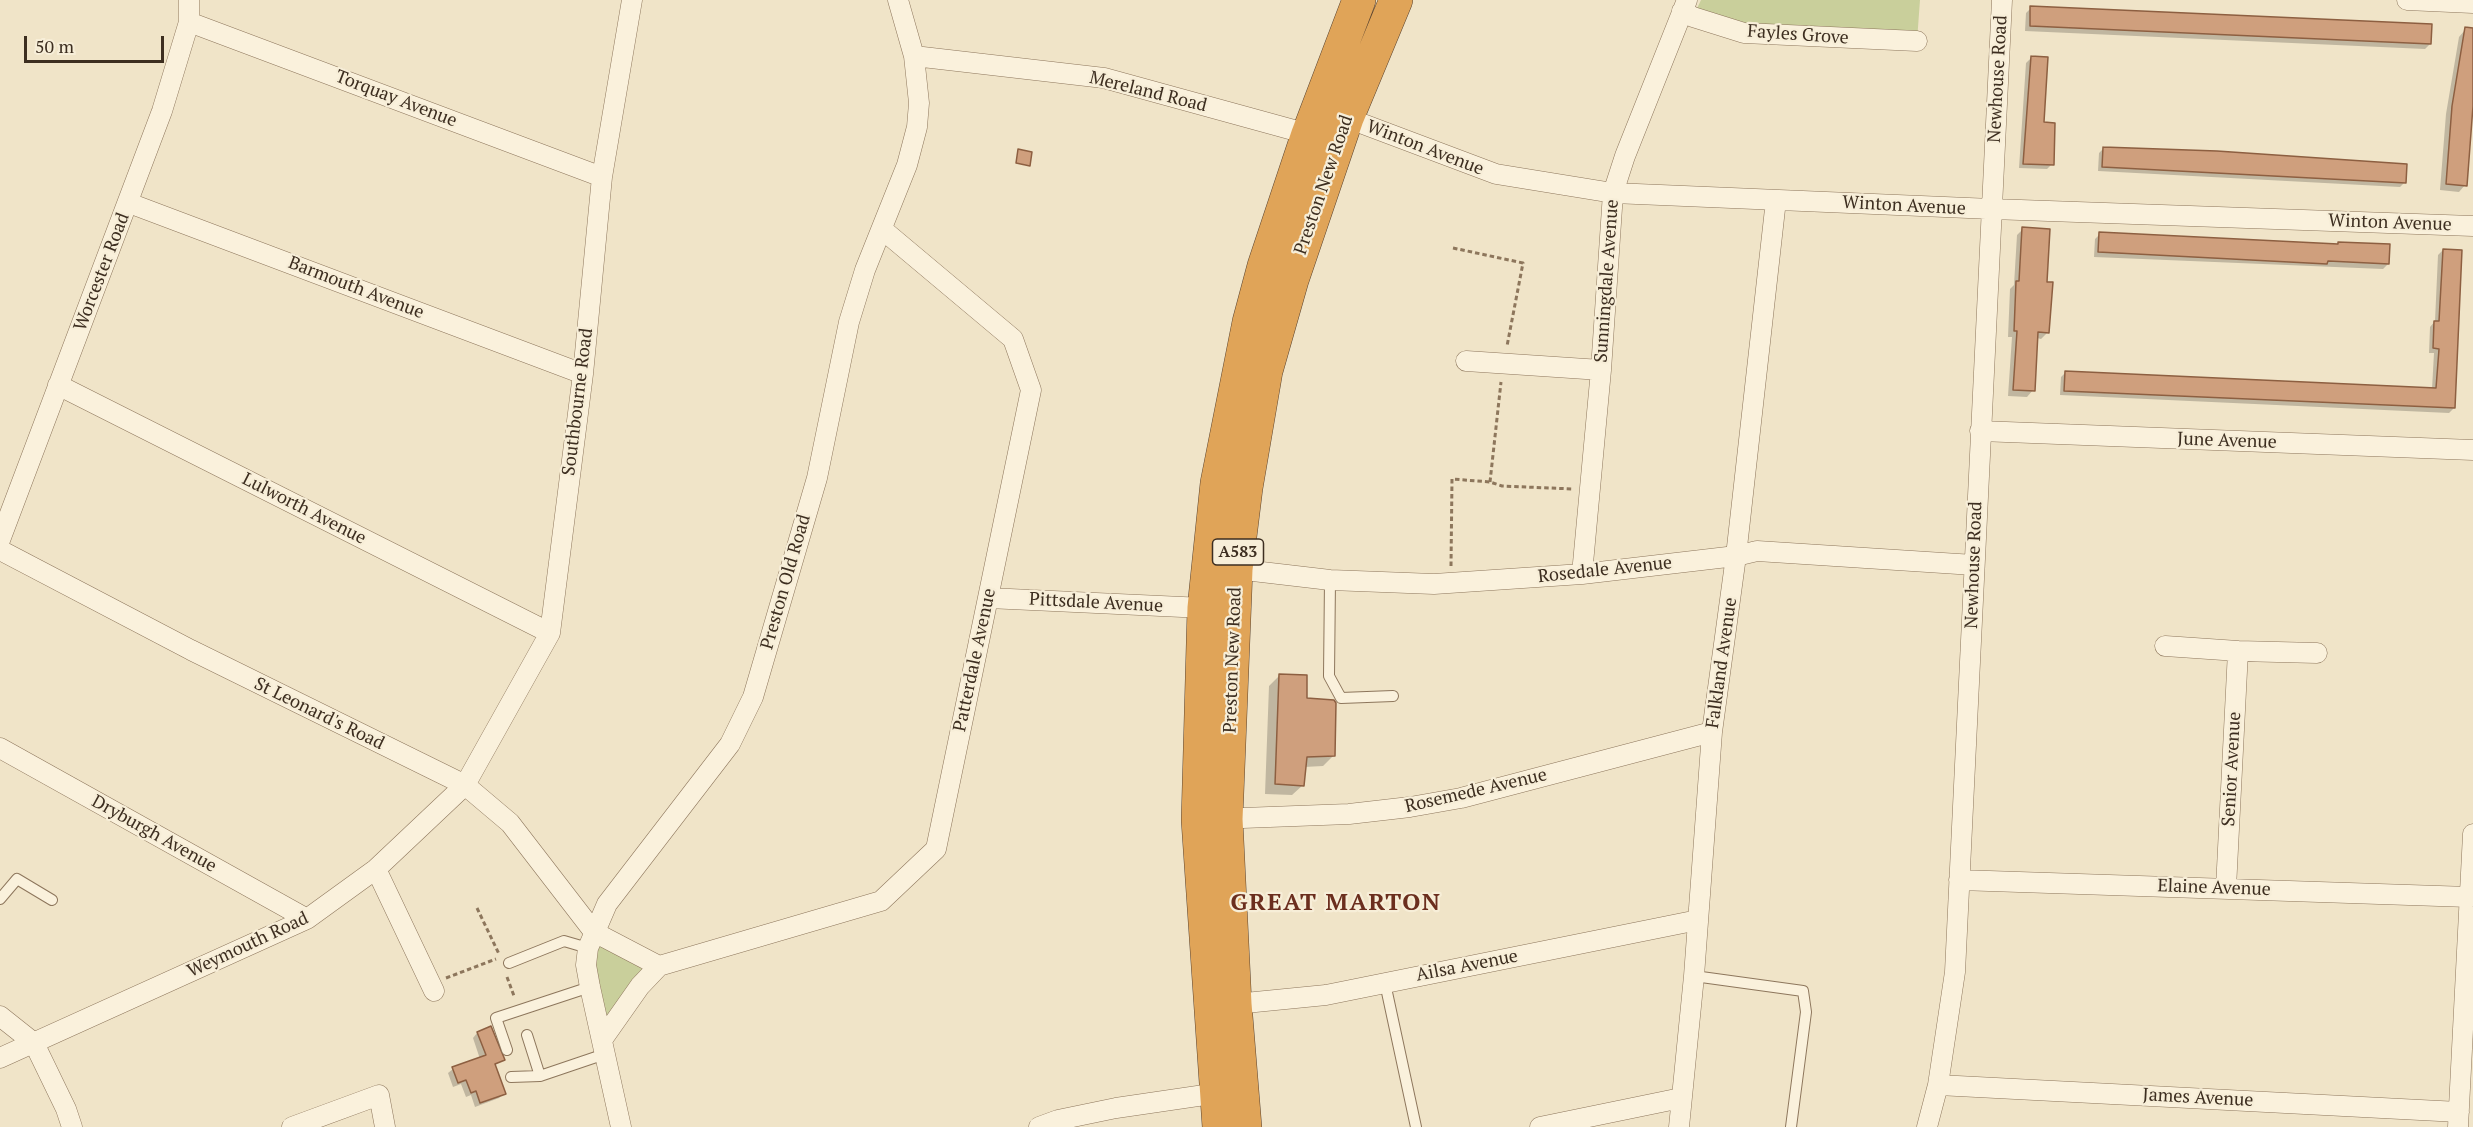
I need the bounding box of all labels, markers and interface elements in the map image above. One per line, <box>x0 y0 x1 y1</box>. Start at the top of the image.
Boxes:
street label: Newhouse Road <box>1984 15 2012 143</box>
street label: Fayles Grove <box>1747 21 1849 49</box>
scale bar <box>27 24 166 62</box>
text: 50 m <box>35 34 74 58</box>
street label: Torquay Avenue <box>332 66 460 132</box>
street label: Mereland Road <box>1087 67 1209 117</box>
street label: Preston New Road <box>1290 112 1358 258</box>
street label: Winton Avenue <box>1363 116 1487 180</box>
street label: Winton Avenue <box>1842 192 1966 220</box>
street label: Sunningdale Avenue <box>1591 199 1623 363</box>
street label: Worcester Road <box>70 210 134 334</box>
street label: Winton Avenue <box>2328 210 2452 236</box>
street label: Barmouth Avenue <box>285 252 427 324</box>
street label: Southbourne Road <box>558 327 598 477</box>
street label: June Avenue <box>2177 428 2277 454</box>
street label: Lulworth Avenue <box>239 469 369 549</box>
street label: Newhouse Road <box>1961 501 1987 629</box>
street label: Preston Old Road <box>756 512 816 652</box>
road number: A583 <box>1212 539 1264 565</box>
street label: Rosedale Avenue <box>1537 552 1673 588</box>
street label: Patterdale Avenue <box>949 586 1001 734</box>
street label: Preston New Road <box>1220 587 1246 733</box>
street label: Pittsdale Avenue <box>1028 589 1164 617</box>
street label: Falkland Avenue <box>1702 596 1742 730</box>
street label: St Leonard's Road <box>250 673 388 755</box>
street label: Senior Avenue <box>2218 711 2246 827</box>
street label: Rosemede Avenue <box>1403 764 1549 818</box>
street label: Dryburgh Avenue <box>88 791 220 877</box>
street label: Elaine Avenue <box>2157 875 2271 901</box>
district label: GREAT MARTON <box>1231 889 1441 917</box>
street label: Weymouth Road <box>184 908 312 982</box>
street label: Ailsa Avenue <box>1414 946 1520 986</box>
street label: James Avenue <box>2142 1084 2254 1112</box>

